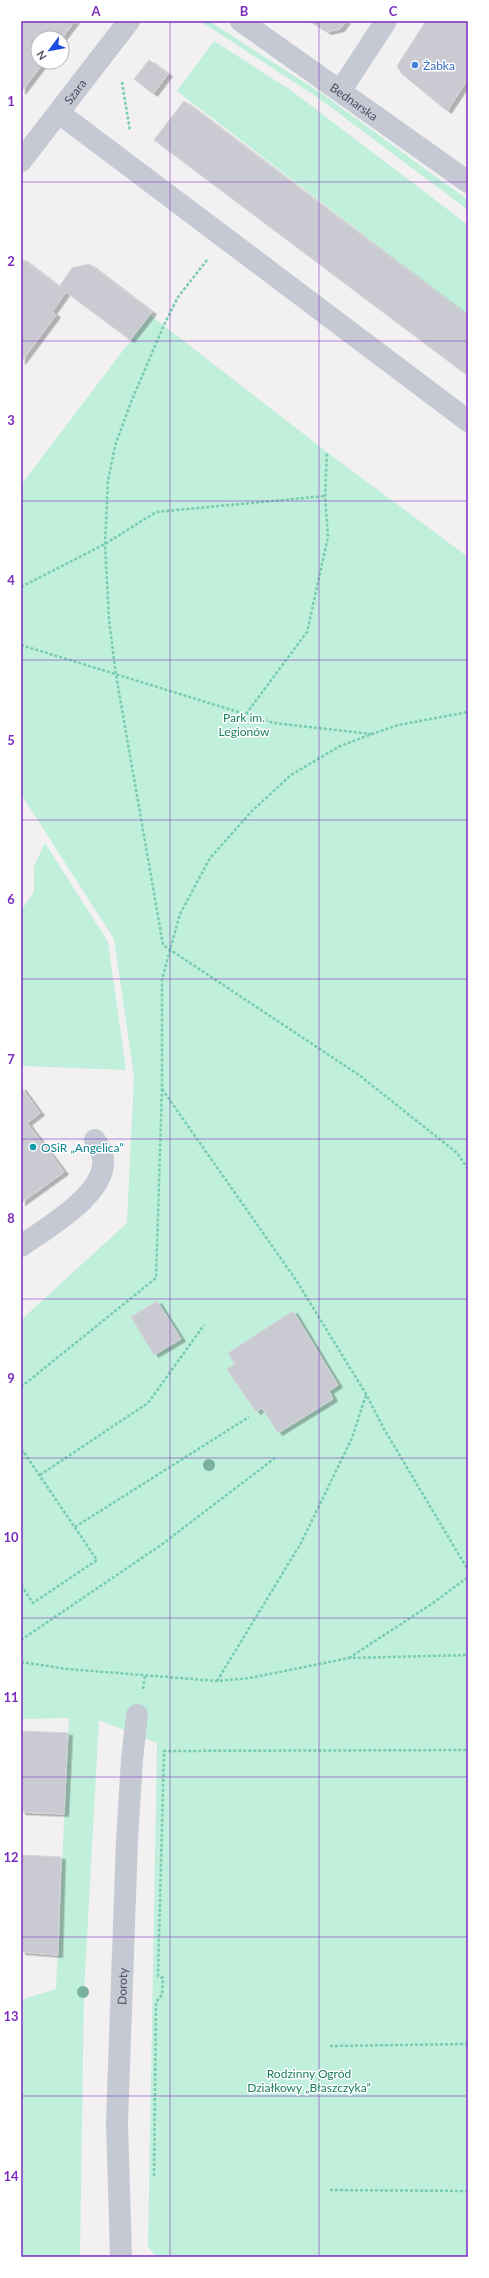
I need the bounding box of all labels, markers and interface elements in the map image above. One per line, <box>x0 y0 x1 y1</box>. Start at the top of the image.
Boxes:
text: A <box>90 3 101 19</box>
text: B <box>240 3 249 19</box>
text: C <box>389 3 398 19</box>
north arrow <box>30 30 70 70</box>
text: N <box>33 49 49 63</box>
place label: Żabka <box>423 58 455 73</box>
marker: Żabka <box>410 60 420 70</box>
street label: Szara <box>60 76 89 107</box>
street label: Bednarska <box>328 79 381 123</box>
text: 1 <box>7 93 15 109</box>
text: 2 <box>7 253 15 269</box>
text: 3 <box>7 412 15 428</box>
text: 4 <box>7 572 15 588</box>
park label: Park im. Legionów <box>219 710 270 739</box>
text: 5 <box>7 732 15 748</box>
text: 6 <box>7 891 15 907</box>
text: 7 <box>7 1051 15 1067</box>
place label: OSiR „Angelica” <box>41 1140 124 1155</box>
marker: OSiR „Angelica” <box>28 1142 38 1152</box>
text: 8 <box>7 1210 15 1226</box>
text: 9 <box>7 1370 15 1386</box>
text: 10 <box>3 1529 19 1545</box>
text: 11 <box>3 1689 19 1705</box>
text: 12 <box>3 1849 19 1865</box>
street label: Doroty <box>114 1966 130 2005</box>
text: 13 <box>3 2008 19 2024</box>
park label: Rodzinny Ogród Działkowy „Błaszczyka” <box>247 2066 371 2095</box>
text: 14 <box>3 2168 19 2184</box>

